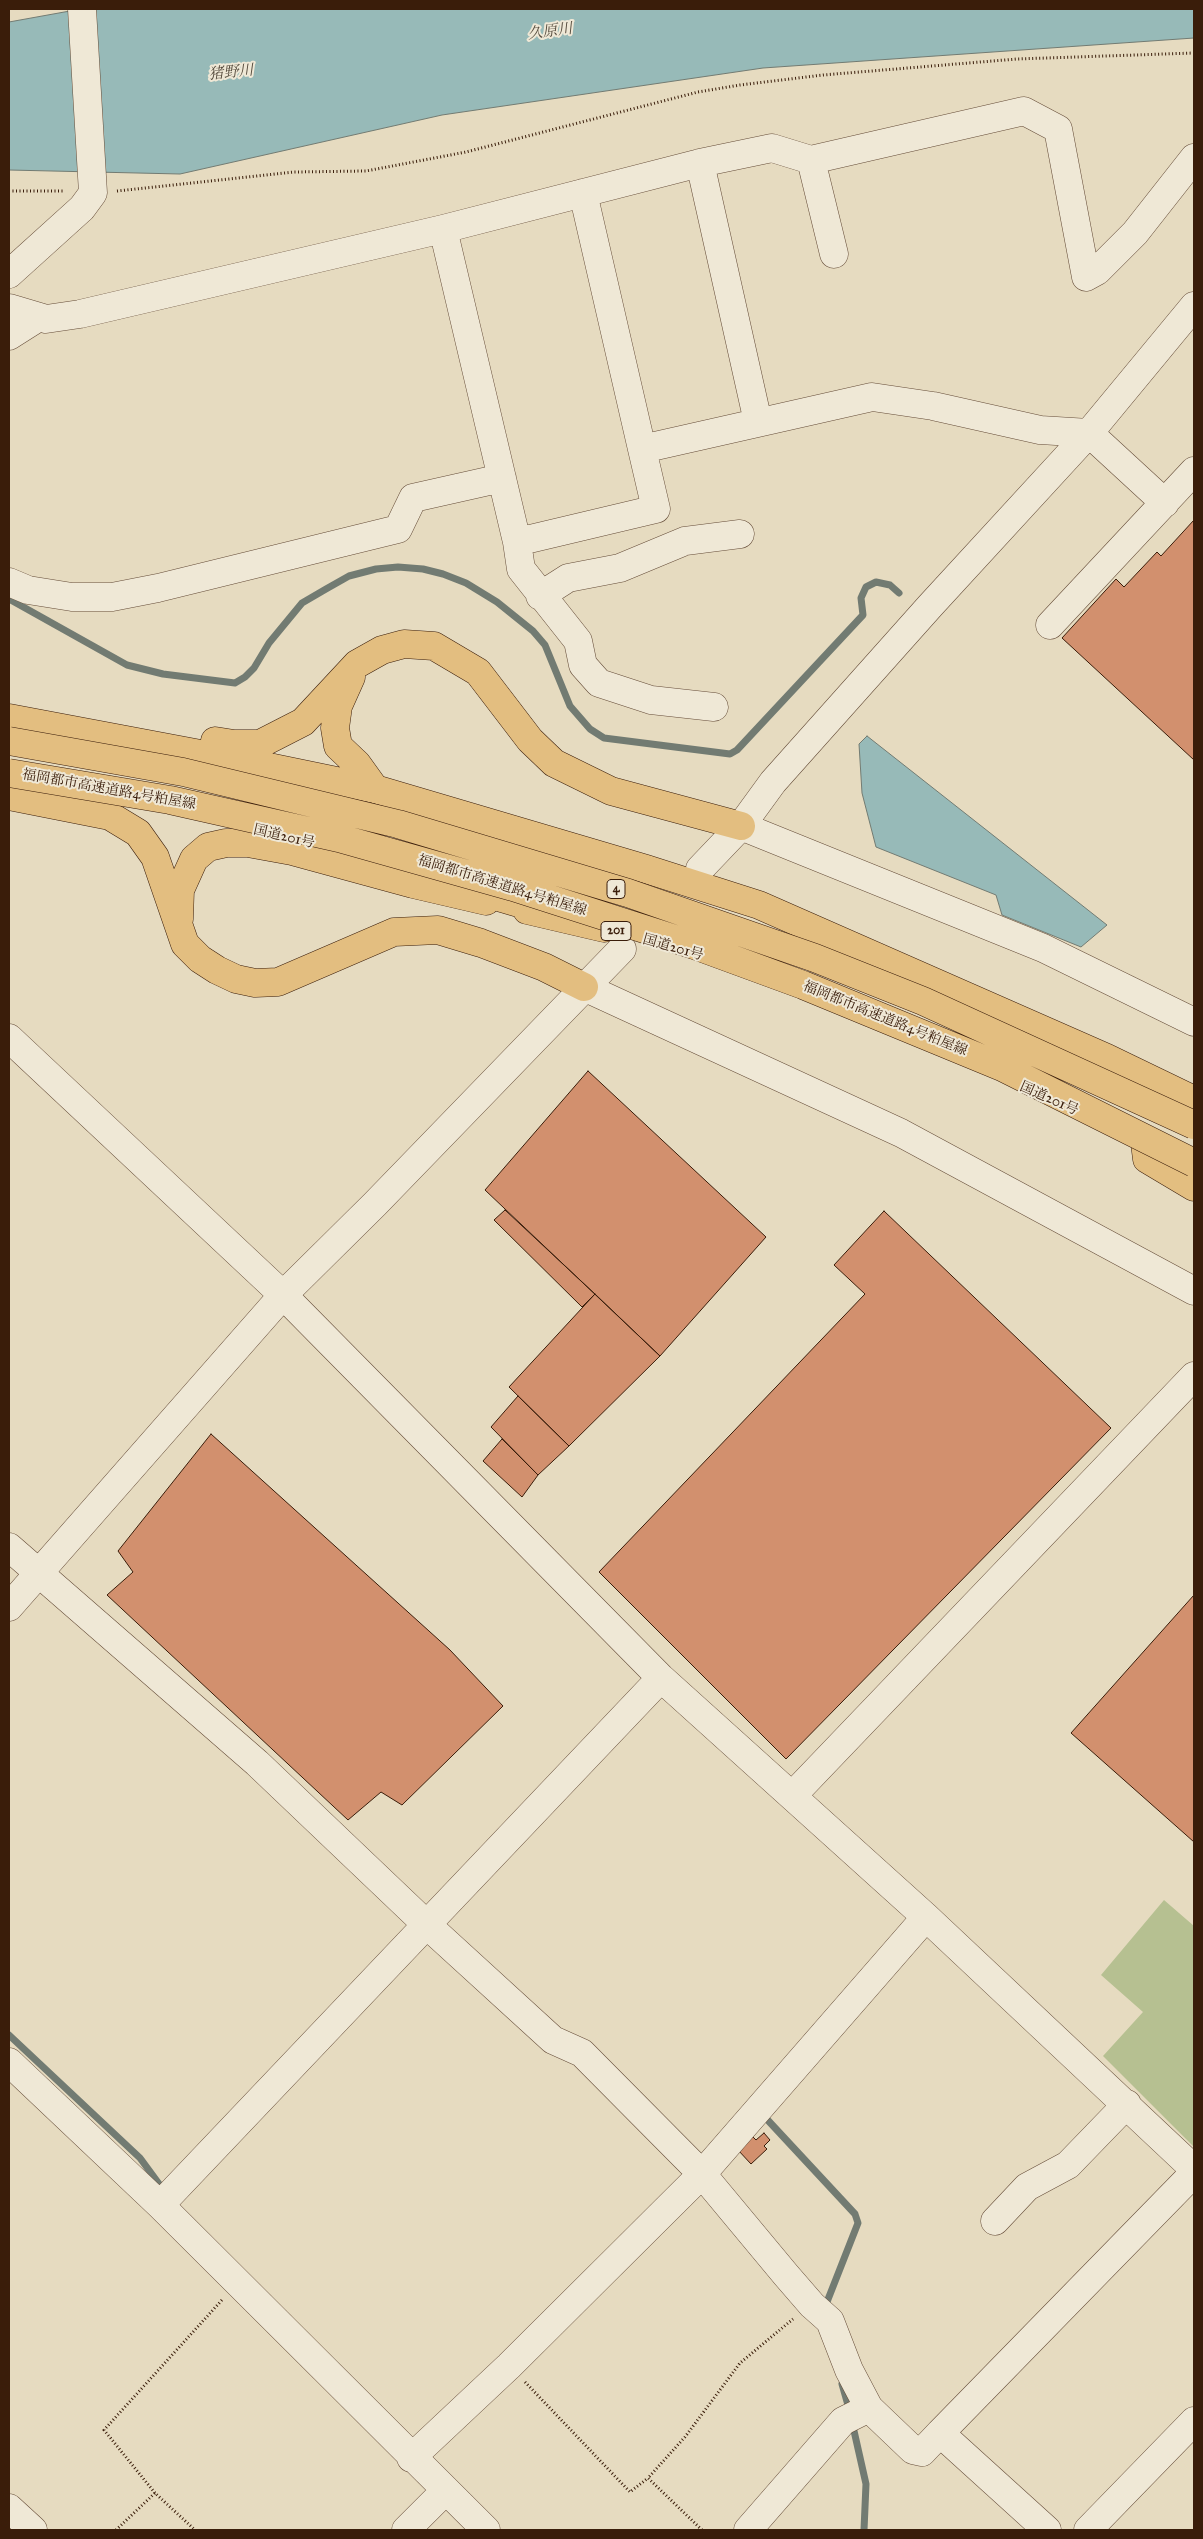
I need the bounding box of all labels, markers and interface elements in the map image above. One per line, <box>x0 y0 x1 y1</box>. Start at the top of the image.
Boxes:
water label: 久原川 <box>526 20 574 44</box>
water label: 猪野川 <box>208 62 254 84</box>
street label: 福岡都市高速道路4号粕屋線 <box>21 766 197 814</box>
street label: 国道201号 <box>252 822 316 852</box>
street label: 福岡都市高速道路4号粕屋線 <box>415 852 589 920</box>
road number: 4 <box>607 880 625 899</box>
road number: 201 <box>601 921 631 940</box>
street label: 国道201号 <box>641 931 705 965</box>
street label: 福岡都市高速道路4号粕屋線 <box>800 978 970 1060</box>
street label: 国道201号 <box>1017 1079 1081 1119</box>

